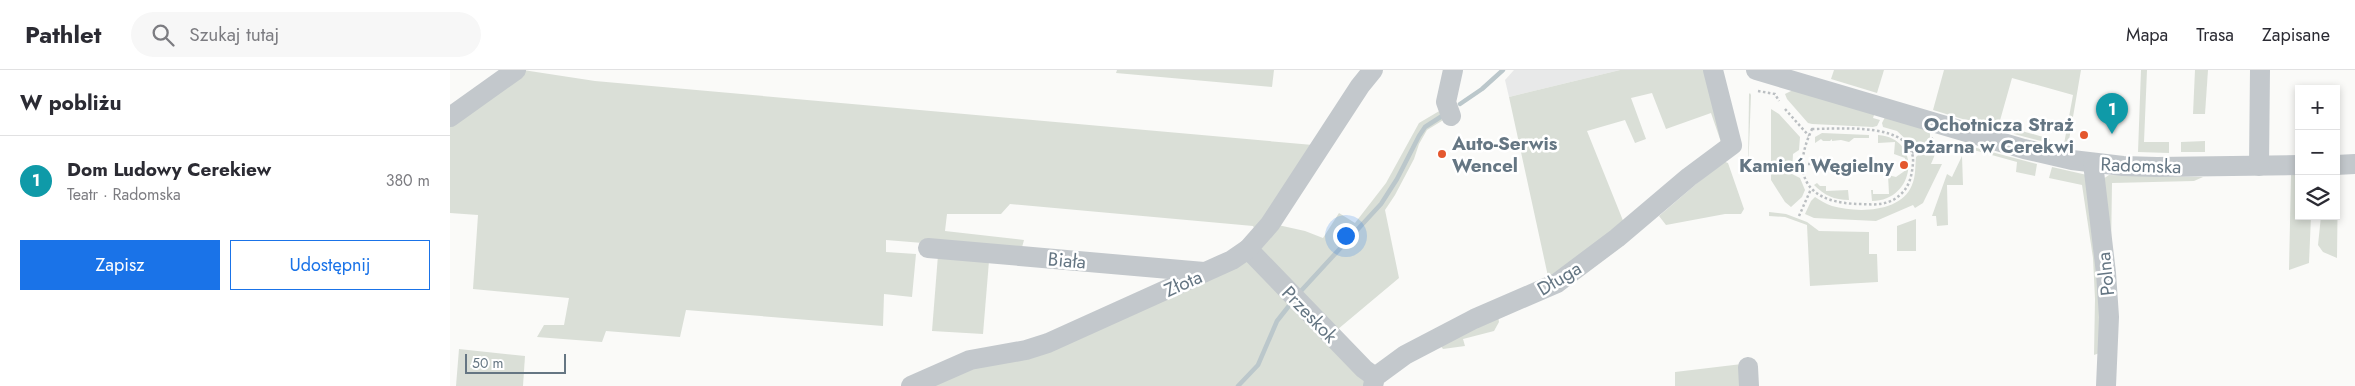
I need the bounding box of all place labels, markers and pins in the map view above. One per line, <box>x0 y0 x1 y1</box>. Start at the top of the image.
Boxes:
pin: 1 <box>2096 93 2128 134</box>
place label: Ochotnicza Straż Pożarna w Cerekwi <box>1903 111 2074 160</box>
marker: Ochotnicza Straż Pożarna w Cerekwi <box>2078 129 2090 141</box>
place label: Auto-Serwis Wencel <box>1451 130 1558 179</box>
marker: Auto-Serwis Wencel <box>1436 148 1448 160</box>
place label: Kamień Węgielny <box>1739 152 1895 179</box>
marker: Kamień Węgielny <box>1898 159 1910 171</box>

